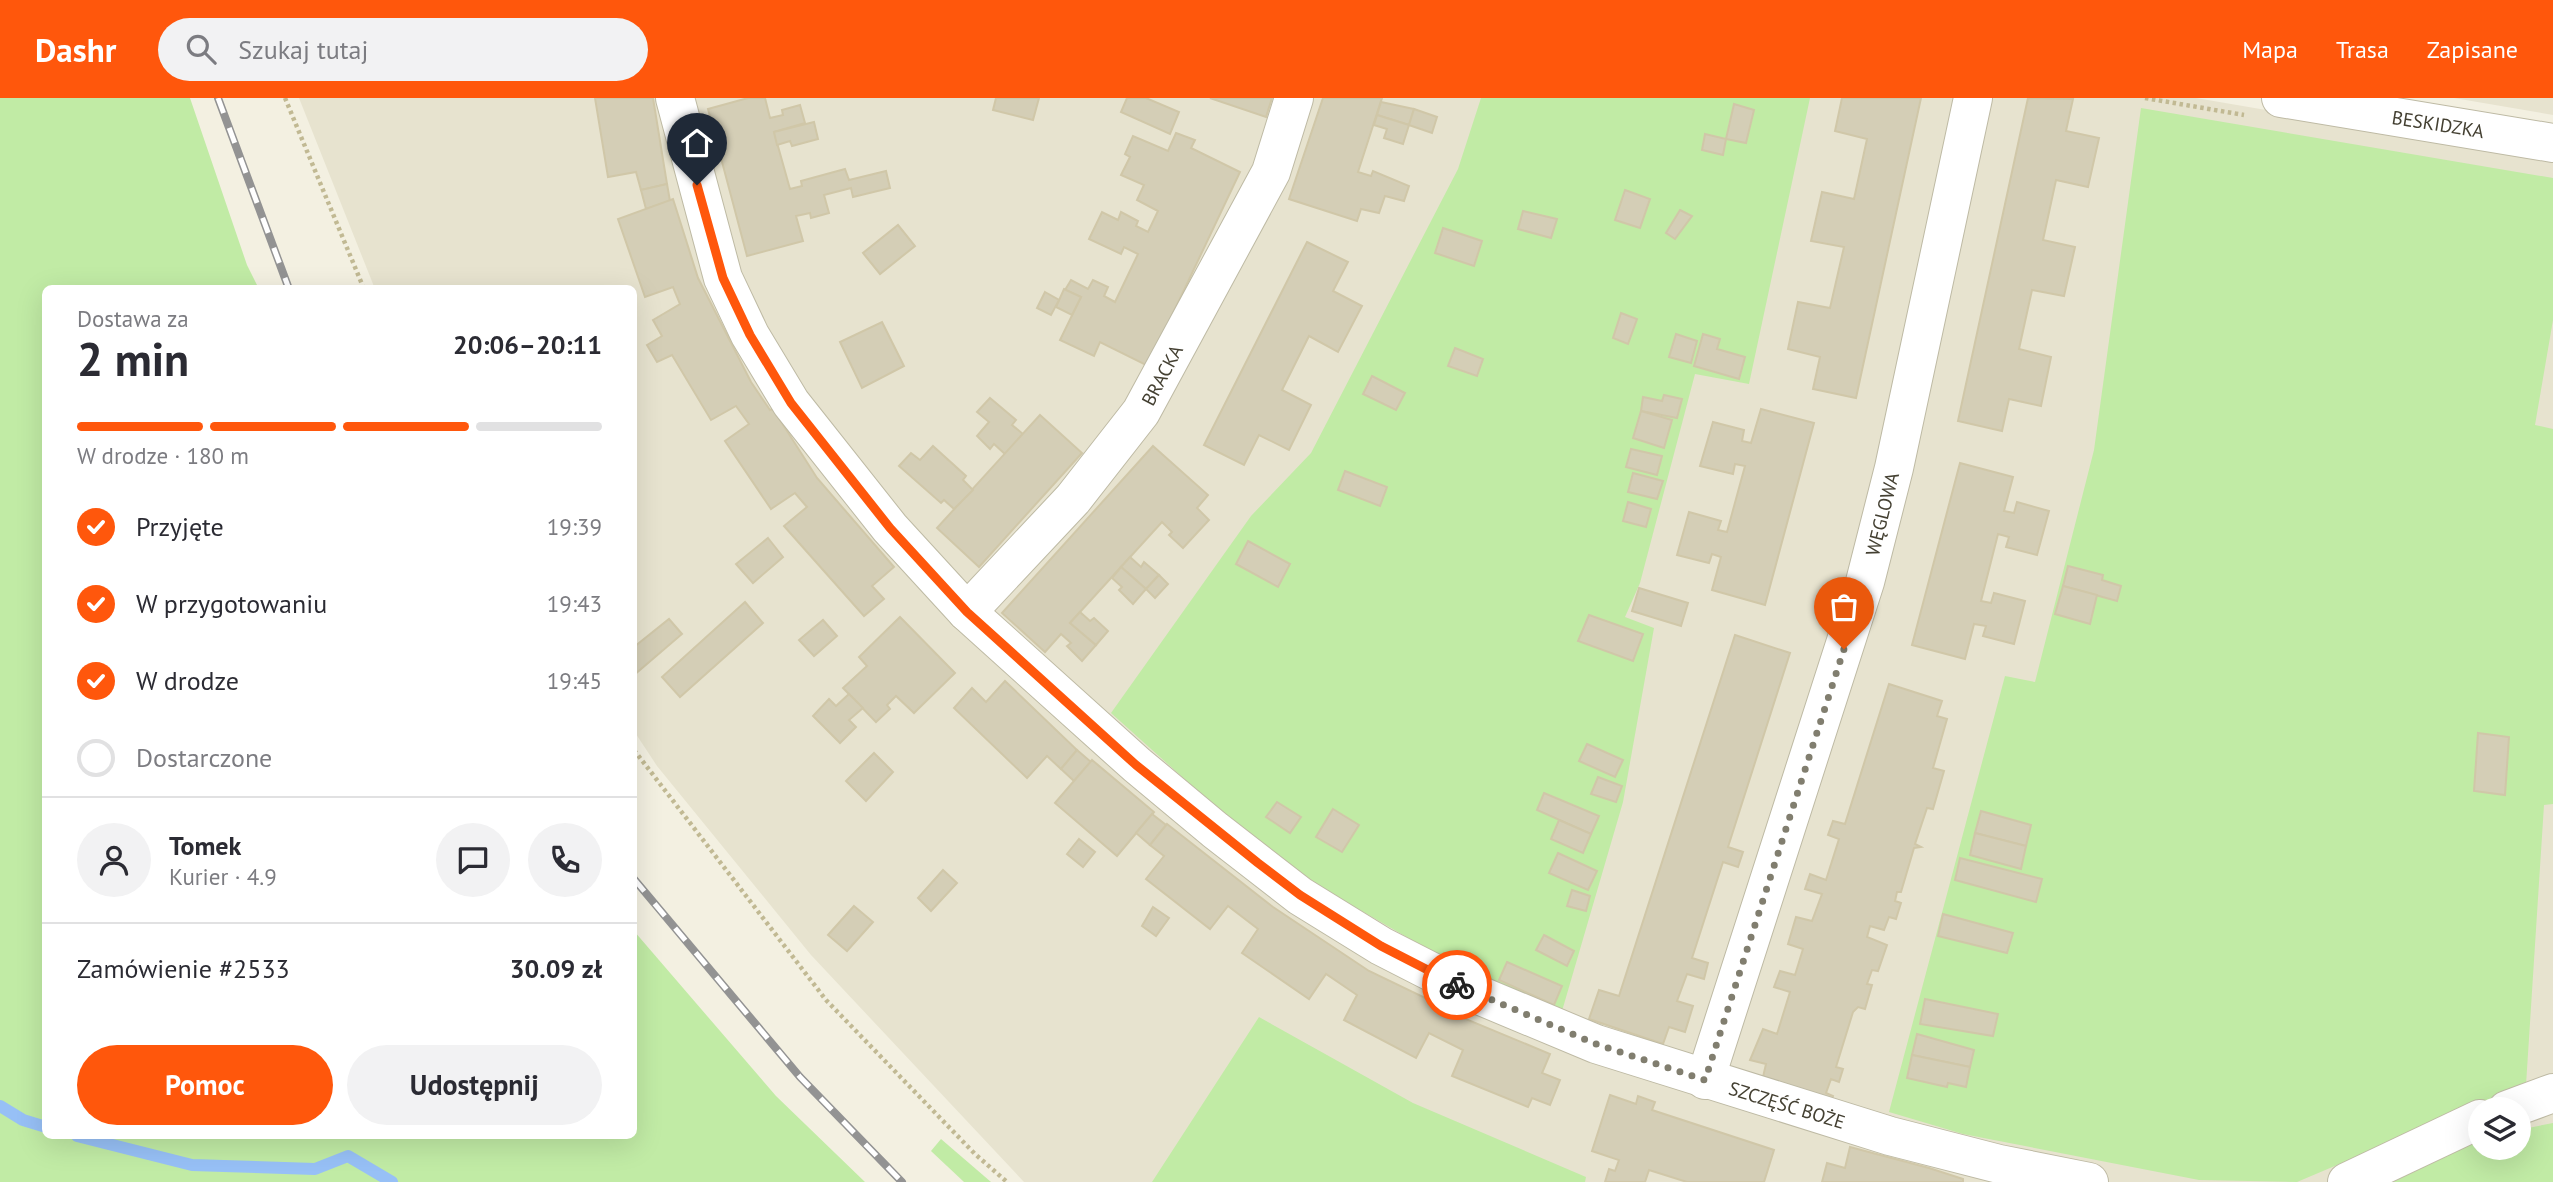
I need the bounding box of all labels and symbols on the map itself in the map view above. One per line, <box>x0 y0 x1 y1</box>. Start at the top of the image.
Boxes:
street label: BESKIDZKA <box>2390 105 2486 143</box>
pin <box>667 113 727 185</box>
street label: BRACKA <box>1136 340 1188 410</box>
street label: WĘGLOWA <box>1860 470 1904 558</box>
pin <box>1814 577 1874 649</box>
courier <box>1422 950 1492 1020</box>
street label: SZCZĘŚĆ BOŻE <box>1726 1076 1848 1134</box>

